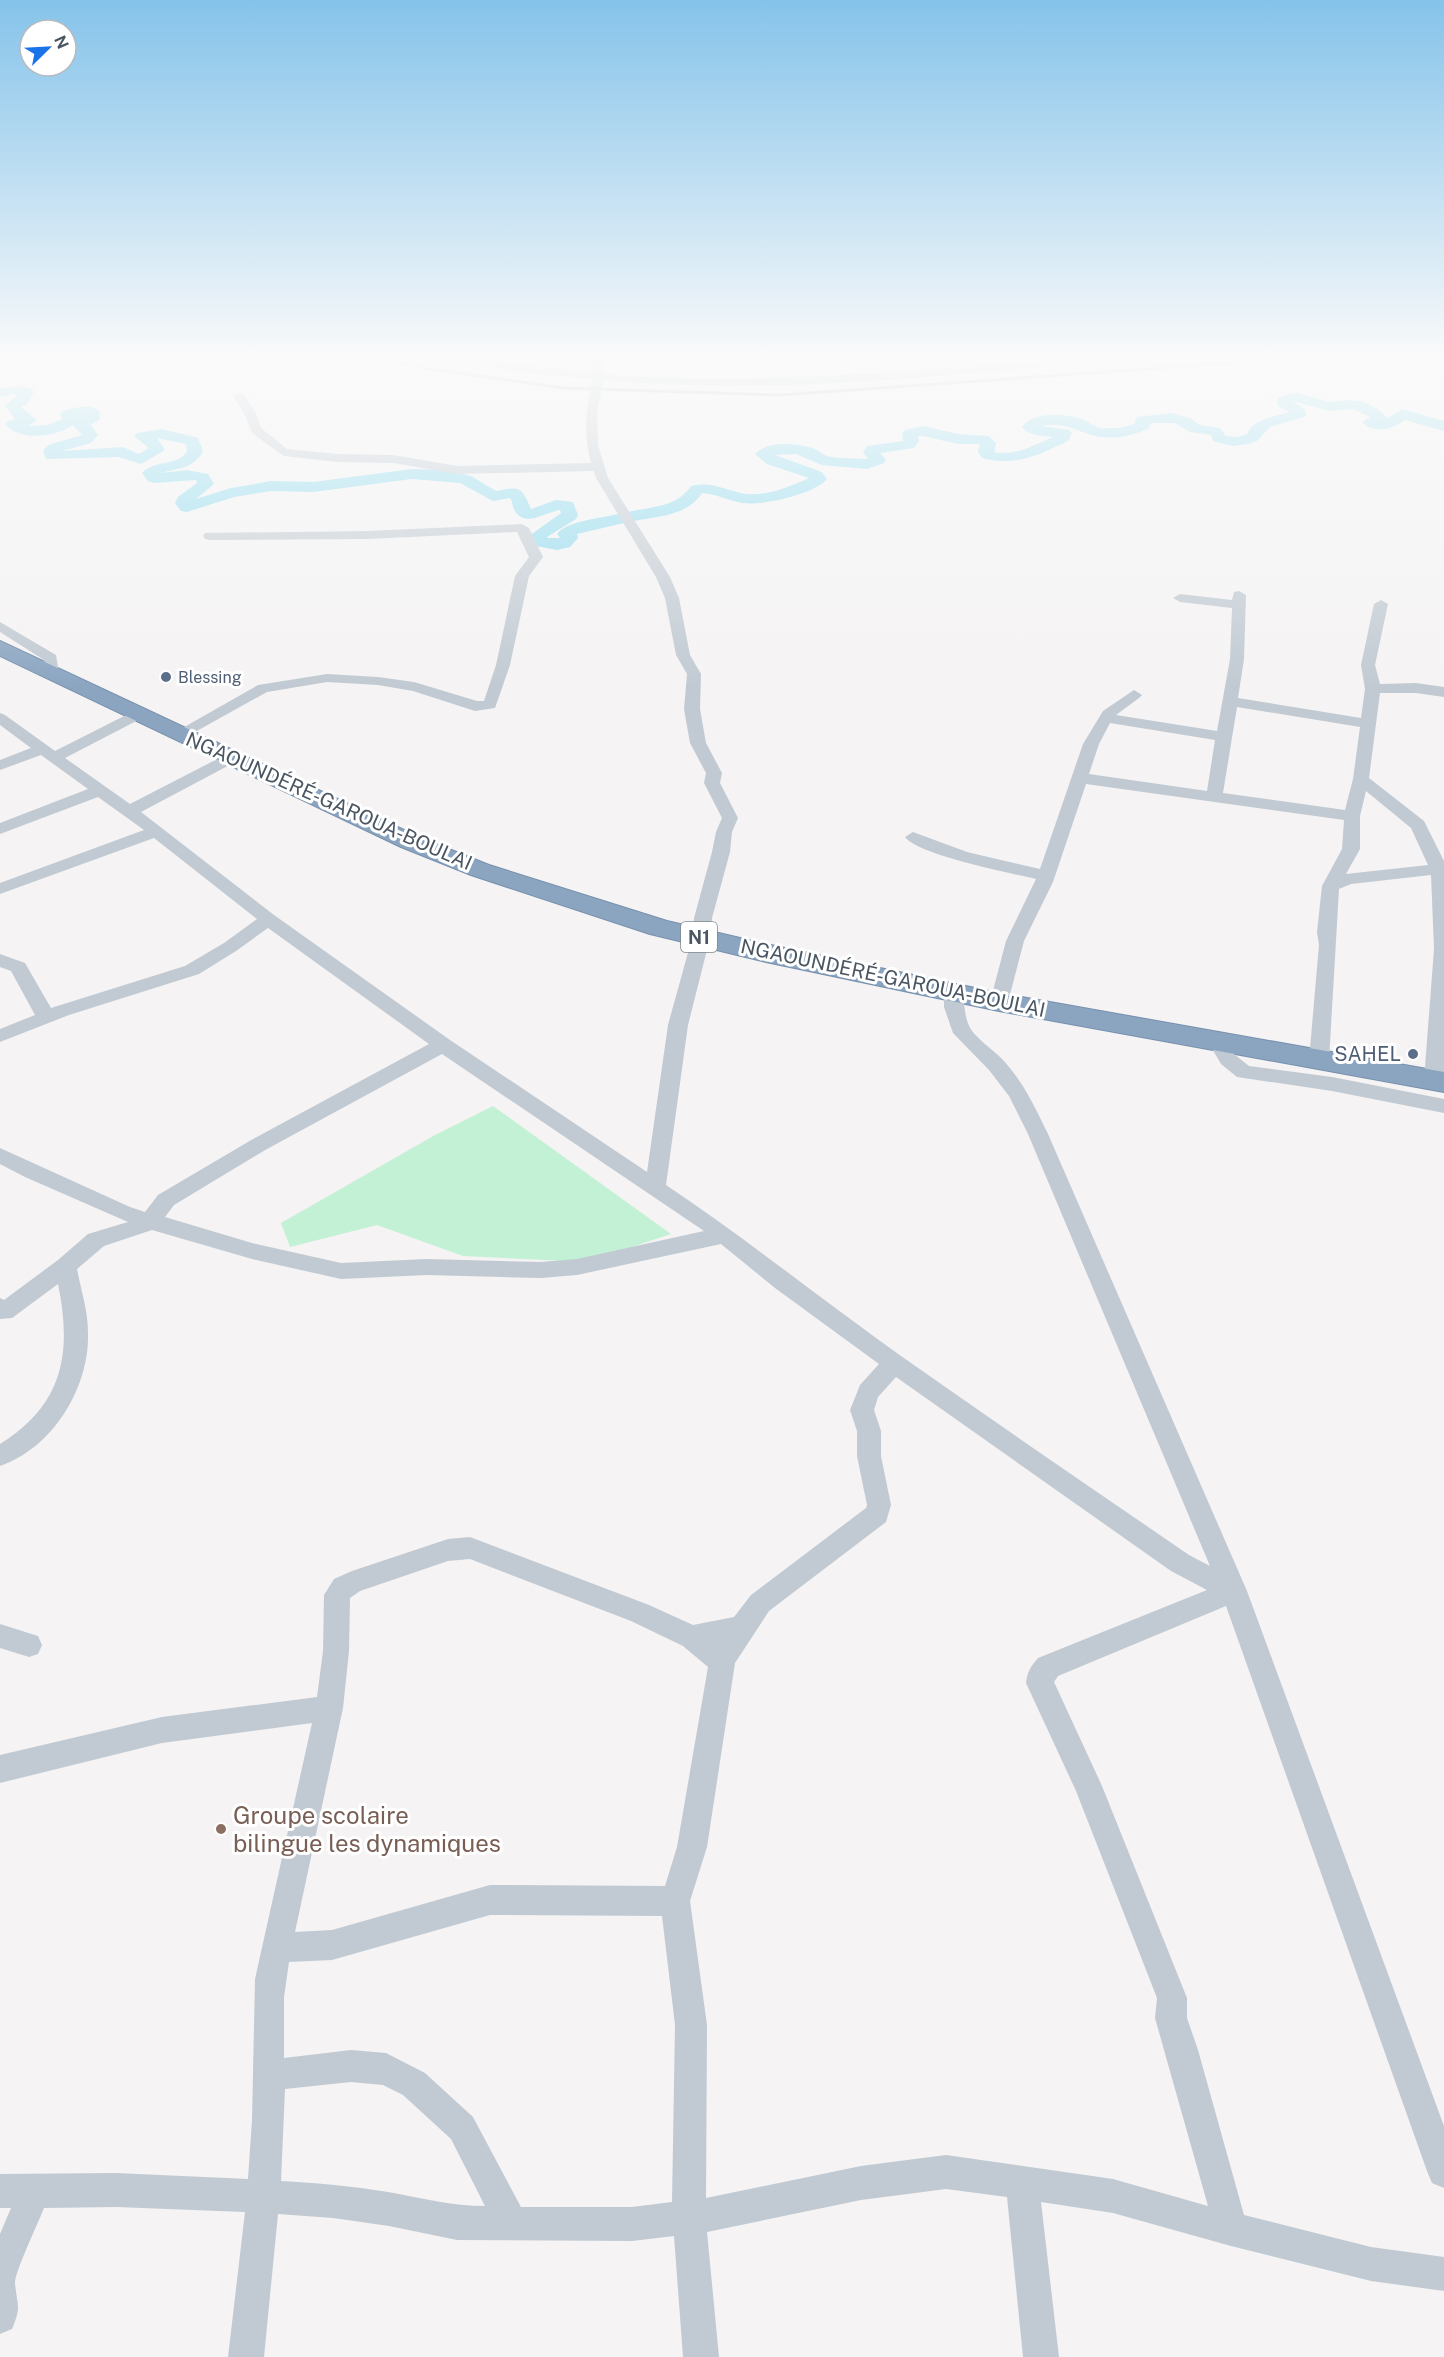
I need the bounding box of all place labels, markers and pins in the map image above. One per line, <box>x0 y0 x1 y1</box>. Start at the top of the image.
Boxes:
place label: Blessing <box>178 668 242 687</box>
marker: Blessing <box>159 670 173 684</box>
place label: SAHEL <box>1334 1042 1401 1066</box>
marker: SAHEL <box>1406 1047 1420 1061</box>
place label: Groupe scolaire bilingue les dynamiques <box>233 1801 501 1857</box>
marker: Groupe scolaire bilingue les dynamiques <box>214 1822 228 1836</box>

